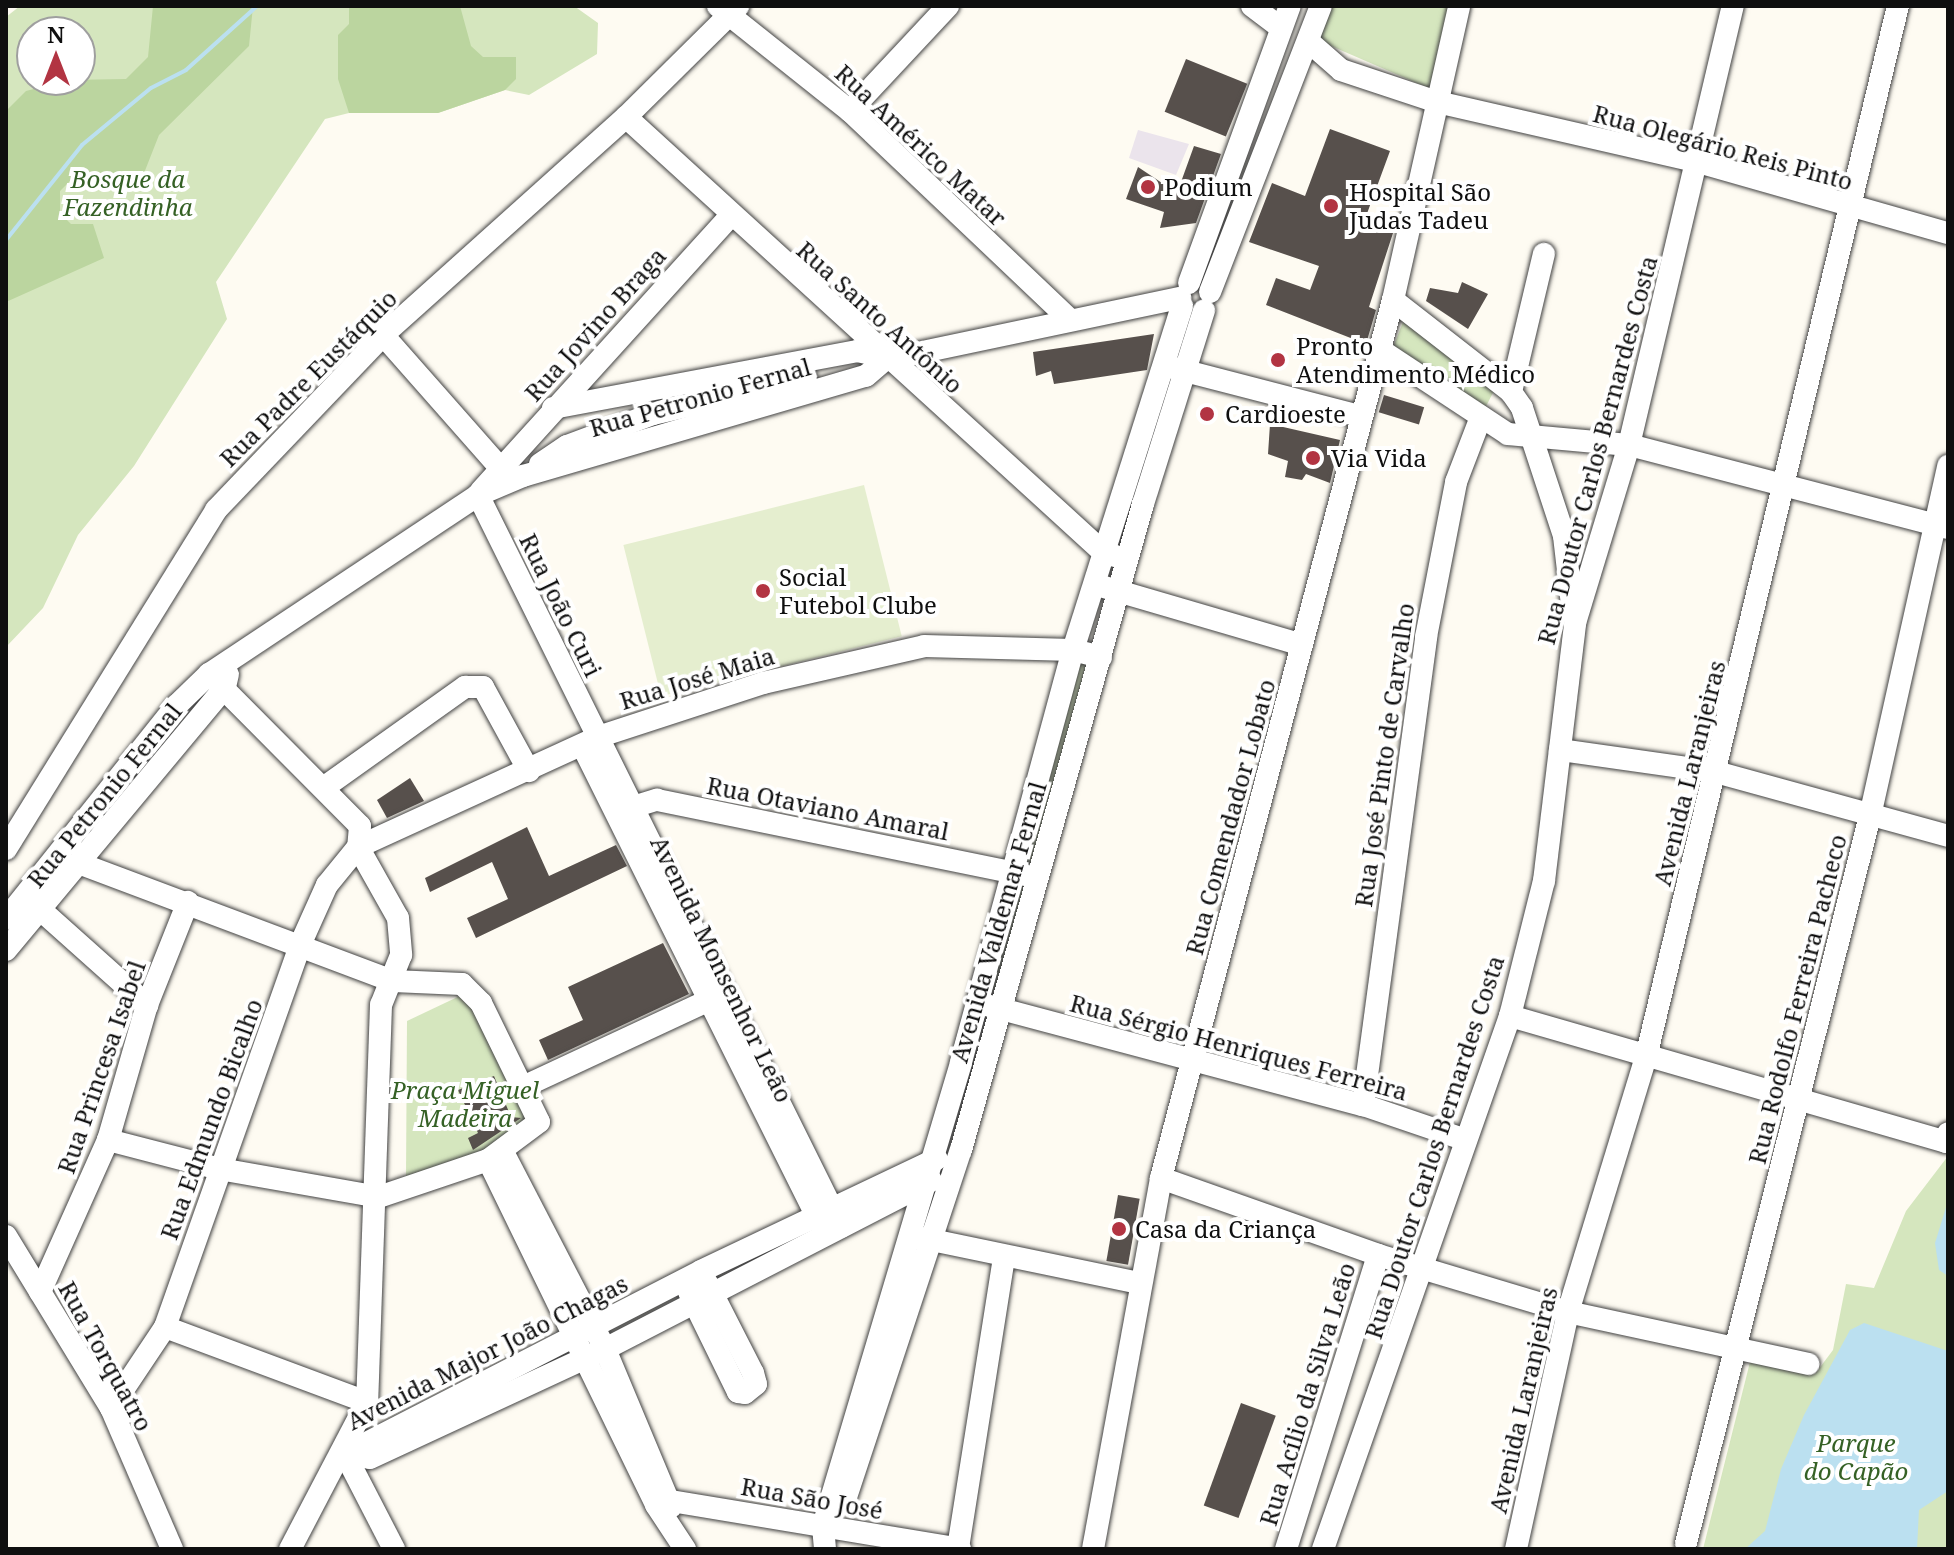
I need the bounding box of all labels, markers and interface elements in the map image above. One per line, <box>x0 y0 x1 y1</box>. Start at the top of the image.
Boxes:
north arrow <box>16 16 96 96</box>
text: N <box>47 19 65 49</box>
street label: Rua Américo Matar <box>830 58 1012 232</box>
street label: Rua Olegário Reis Pinto <box>1590 98 1856 196</box>
park label: Bosque da Fazendinha <box>63 165 193 221</box>
place label: Podium <box>1164 173 1253 201</box>
marker: Podium <box>1139 178 1157 196</box>
place label: Hospital São Judas Tadeu <box>1349 178 1491 234</box>
marker: Hospital São Judas Tadeu <box>1320 195 1342 217</box>
street label: Rua Santo Antônio <box>791 235 969 399</box>
street label: Rua Jovino Braga <box>518 241 672 407</box>
street label: Rua Doutor Carlos Bernardes Costa <box>1531 253 1663 647</box>
street label: Rua Padre Eustáquio <box>214 284 402 472</box>
place label: Pronto Atendimento Médico <box>1296 332 1535 388</box>
marker: Pronto Atendimento Médico <box>1267 349 1289 371</box>
street label: Rua Petronio Fernal <box>586 352 814 442</box>
place label: Cardioeste <box>1225 400 1346 428</box>
marker: Cardioeste <box>1196 403 1218 425</box>
place label: Via Vida <box>1331 444 1427 472</box>
marker: Via Vida <box>1302 447 1324 469</box>
street label: Rua João Curi <box>514 529 608 681</box>
place label: Social Futebol Clube <box>779 563 937 619</box>
marker: Social Futebol Clube <box>754 582 772 600</box>
street label: Rua José Pinto de Carvalho <box>1348 601 1420 909</box>
street label: Rua José Maia <box>616 641 778 715</box>
street label: Avenida Laranjeiras <box>1647 657 1731 889</box>
street label: Rua Comendador Lobato <box>1179 676 1281 958</box>
street label: Rua Petronio Fernal <box>21 697 187 893</box>
street label: Rua Otaviano Amaral <box>704 770 952 846</box>
street label: Avenida Valdemar Fernal <box>944 778 1052 1066</box>
street label: Avenida Monsenhor Leão <box>645 831 799 1107</box>
street label: Rua Rodolfo Ferreira Pacheco <box>1742 831 1852 1167</box>
street label: Rua Doutor Carlos Bernardes Costa <box>1358 952 1510 1342</box>
street label: Rua Princesa Isabel <box>51 957 151 1177</box>
street label: Rua Sérgio Henriques Ferreira <box>1067 988 1411 1106</box>
street label: Rua Edmundo Bicalho <box>154 995 268 1243</box>
park label: Praça Miguel Madeira <box>391 1076 539 1132</box>
place label: Casa da Criança <box>1135 1215 1316 1243</box>
marker: Casa da Criança <box>1110 1220 1128 1238</box>
street label: Rua Acílio da Silva Leão <box>1253 1259 1361 1529</box>
street label: Avenida Major João Chagas <box>342 1269 632 1435</box>
street label: Rua Torquatro <box>53 1276 159 1436</box>
street label: Avenida Laranjeiras <box>1483 1284 1563 1516</box>
park label: Parque do Capão <box>1804 1429 1908 1485</box>
street label: Rua São José <box>739 1471 885 1525</box>

